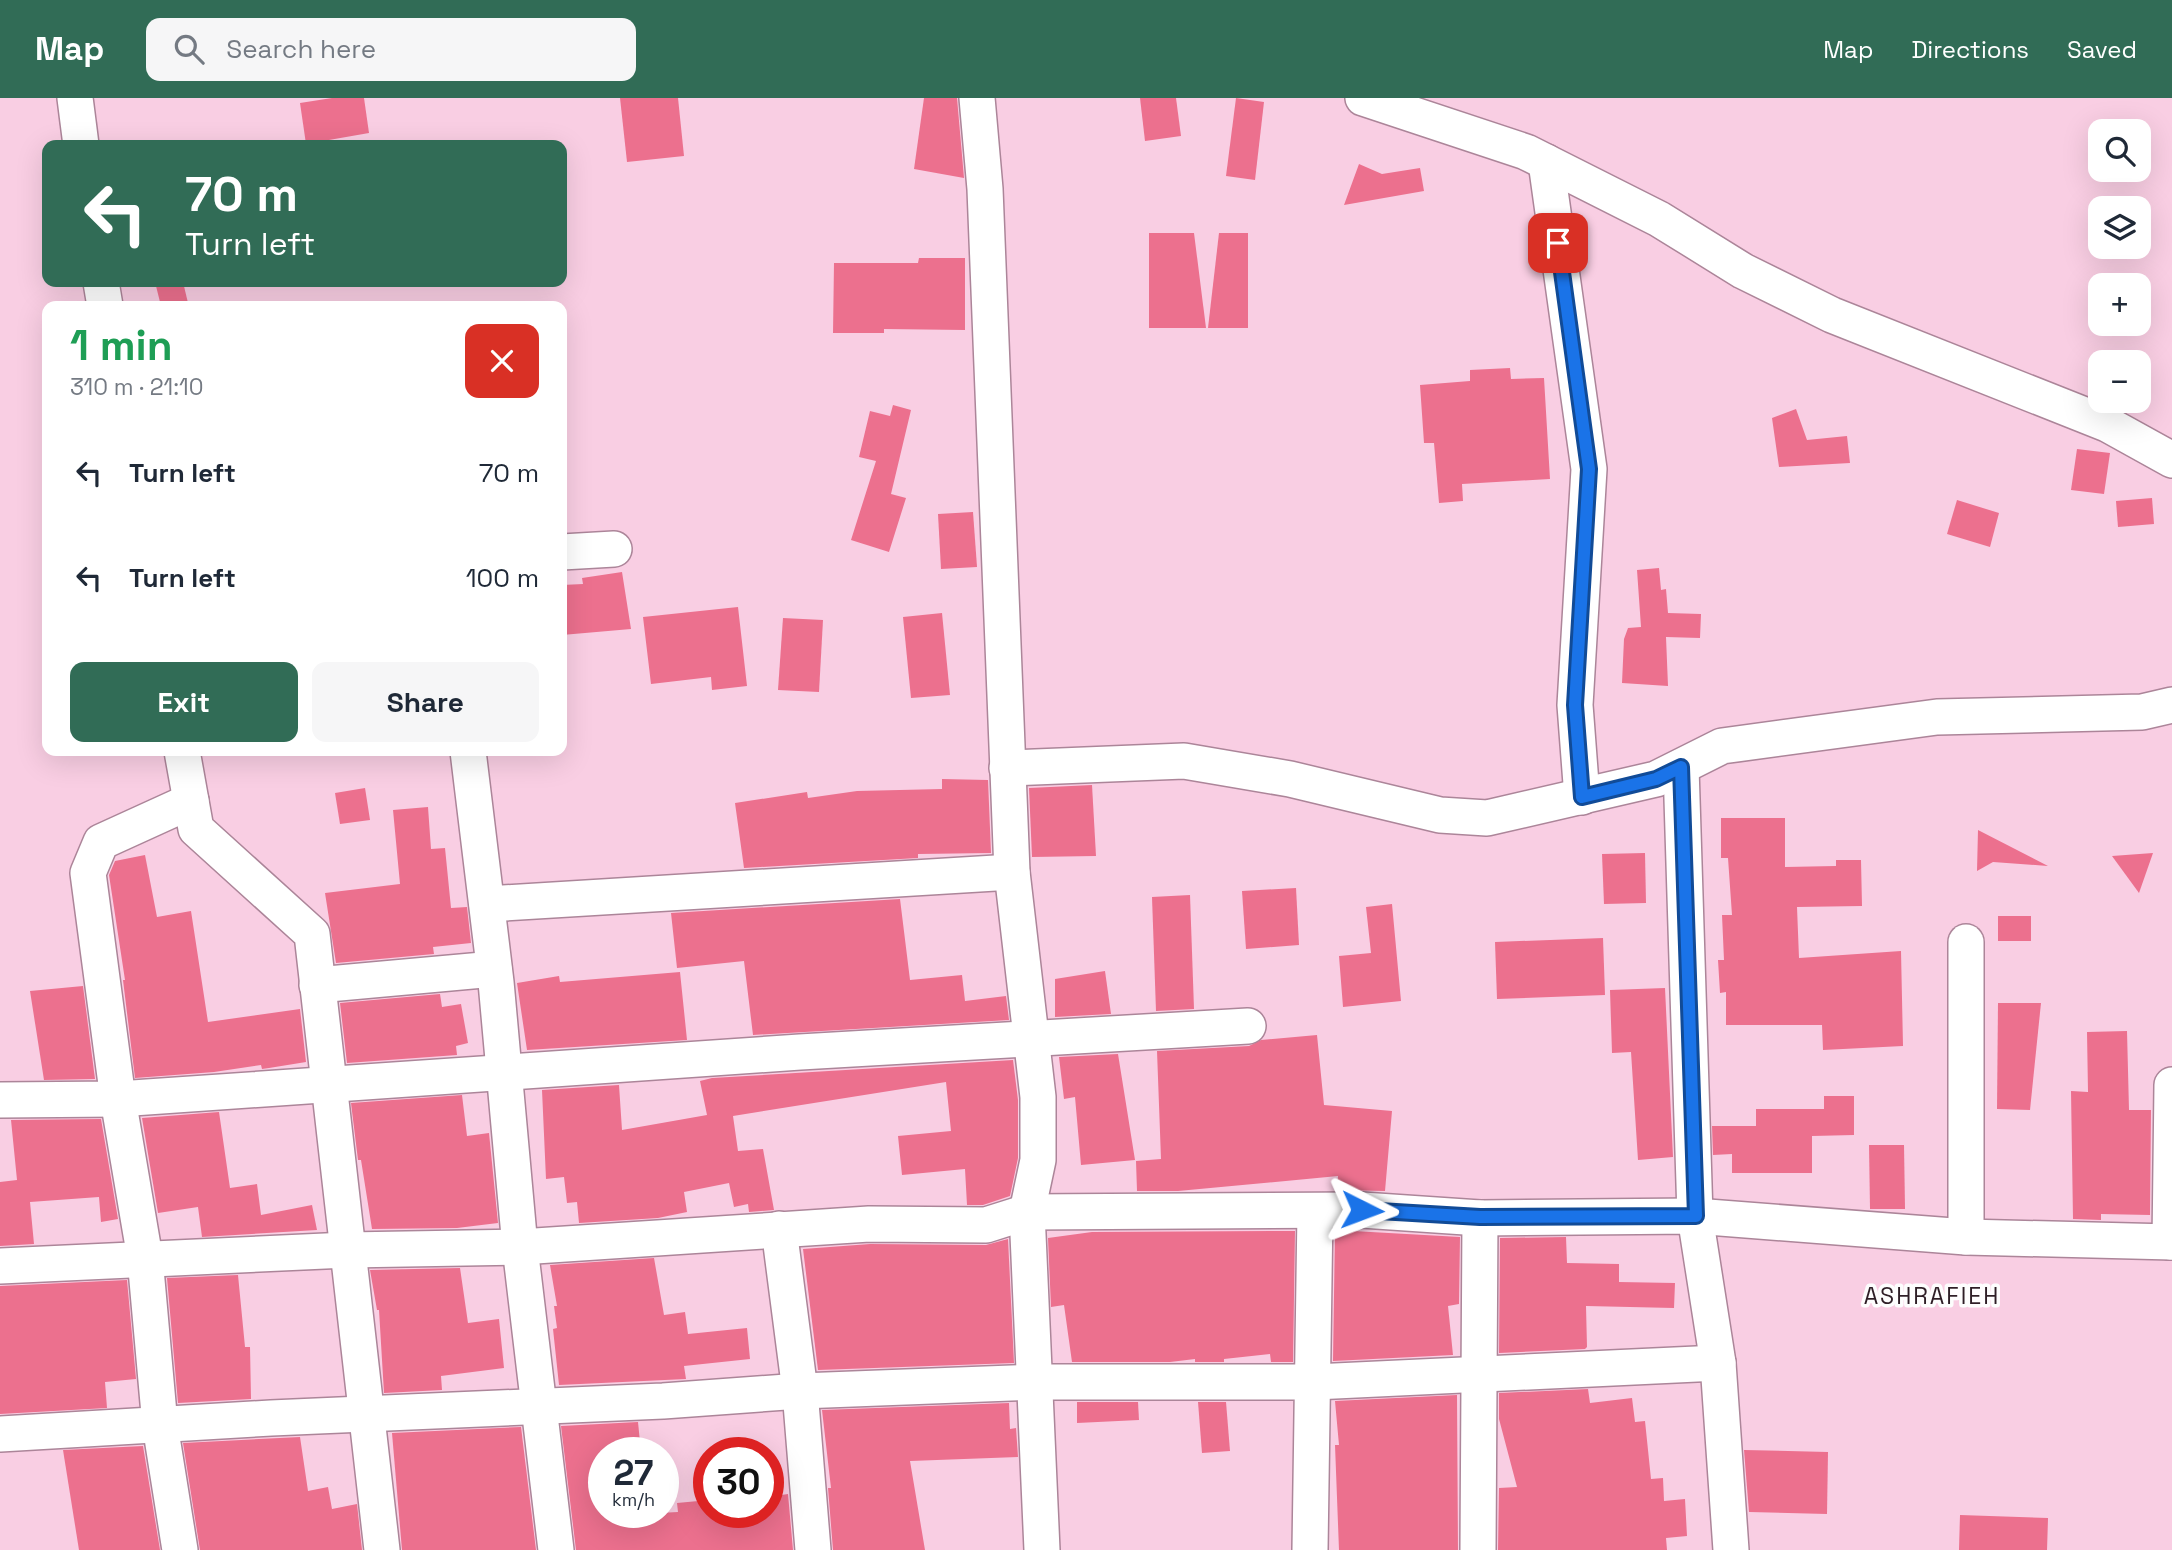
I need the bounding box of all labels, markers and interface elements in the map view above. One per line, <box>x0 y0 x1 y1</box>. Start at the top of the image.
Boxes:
search box <box>146 18 636 81</box>
text: Map <box>35 28 104 70</box>
icon: search <box>170 30 208 68</box>
text: Search here <box>226 32 376 66</box>
text: Map <box>1823 34 1873 65</box>
text: Directions <box>1911 34 2029 65</box>
text: Saved <box>2067 34 2137 65</box>
map controls <box>2088 119 2151 413</box>
button: search <box>2088 119 2151 182</box>
text: 70 m <box>185 163 298 225</box>
icon: left <box>70 168 161 259</box>
button: layers <box>2088 196 2151 259</box>
pin <box>1528 213 1588 273</box>
text: Turn left <box>185 224 315 264</box>
icon: arrive <box>1539 224 1577 262</box>
button: + <box>2088 273 2151 336</box>
text: 1 min <box>70 319 173 372</box>
button: close <box>465 324 539 398</box>
button: − <box>2088 350 2151 413</box>
text: 310 m · 21:10 <box>70 372 203 402</box>
icon: left <box>70 454 108 492</box>
text: Turn left <box>129 456 236 490</box>
text: 70 m <box>479 456 539 490</box>
icon: left <box>70 559 108 597</box>
text: Turn left <box>129 561 236 595</box>
text: 100 m <box>466 561 539 595</box>
button: Exit <box>70 662 298 742</box>
button: Share <box>312 662 539 742</box>
position arrow <box>1325 1173 1399 1247</box>
district label: ASHRAFIEH <box>1864 1281 2000 1311</box>
speed limit sign: 30 <box>693 1437 784 1528</box>
text: 27 <box>614 1451 653 1495</box>
text: km/h <box>612 1488 655 1511</box>

